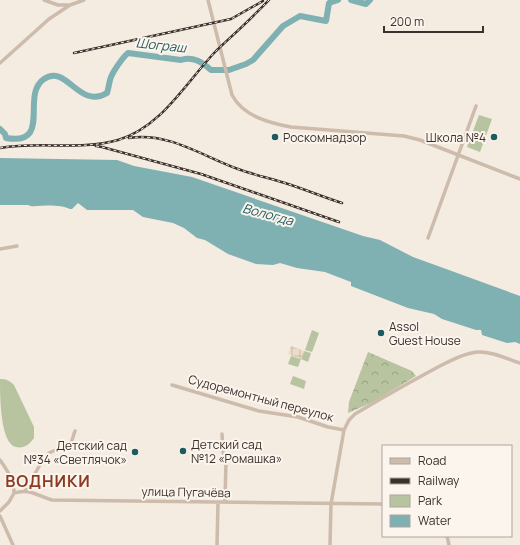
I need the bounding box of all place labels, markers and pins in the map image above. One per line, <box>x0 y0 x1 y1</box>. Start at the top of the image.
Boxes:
place label: Роскомнадзор <box>283 129 366 146</box>
place label: Школа №4 <box>426 129 486 146</box>
marker: Роскомнадзор <box>270 132 280 142</box>
marker: Школа №4 <box>489 132 499 142</box>
place label: Assol Guest House <box>389 318 461 349</box>
marker: Assol Guest House <box>376 328 386 338</box>
place label: Детский сад №12 «Ромашка» <box>191 436 282 467</box>
place label: Детский сад №34 «Светлячок» <box>24 437 127 468</box>
marker: Детский сад №12 «Ромашка» <box>178 446 188 456</box>
marker: Детский сад №34 «Светлячок» <box>130 447 140 457</box>

